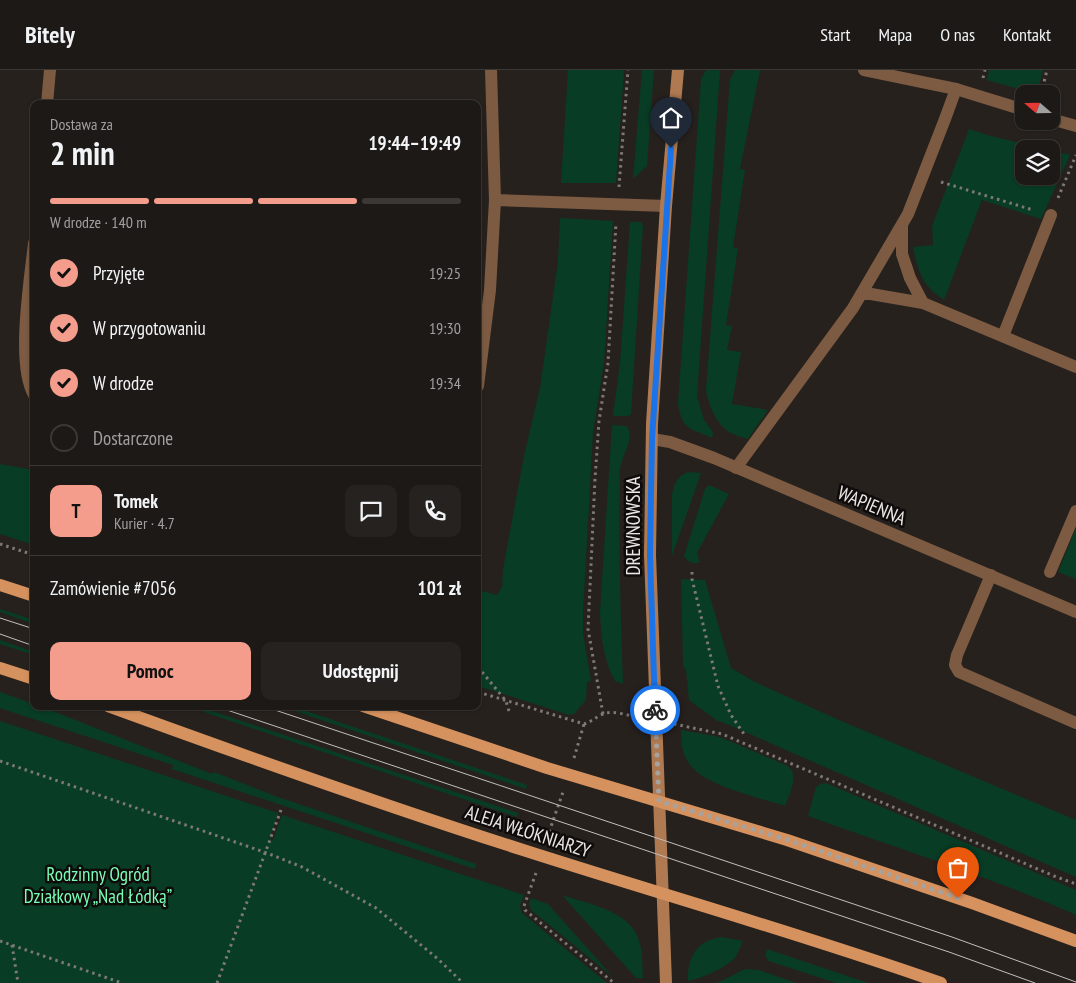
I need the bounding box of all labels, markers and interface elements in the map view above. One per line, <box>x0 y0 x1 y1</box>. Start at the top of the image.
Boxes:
text: Bitely <box>25 19 75 50</box>
text: Start <box>820 23 850 46</box>
text: Mapa <box>878 23 912 46</box>
text: O nas <box>940 23 975 46</box>
text: Kontakt <box>1003 23 1051 46</box>
north arrow <box>1015 85 1060 130</box>
map controls <box>1015 85 1060 185</box>
pin <box>650 97 692 148</box>
icon: home <box>657 104 685 132</box>
text: Dostawa za <box>50 114 113 134</box>
text: 19:44–19:49 <box>368 131 461 155</box>
text: 2 min <box>50 132 115 174</box>
button: layers <box>1015 140 1060 185</box>
text: W drodze · 140 m <box>50 212 147 232</box>
icon: check <box>50 259 78 287</box>
text: Przyjęte <box>93 261 145 285</box>
text: 19:25 <box>429 263 461 283</box>
icon: check <box>50 314 78 342</box>
text: W przygotowaniu <box>93 316 206 340</box>
text: 19:30 <box>429 318 461 338</box>
icon: check <box>50 369 78 397</box>
text: W drodze <box>93 371 154 395</box>
text: 19:34 <box>429 373 461 393</box>
text: Dostarczone <box>93 426 173 450</box>
street label: DREWNOWSKA <box>621 476 645 576</box>
street label: WAPIENNA <box>834 480 910 530</box>
button: chat <box>345 485 397 537</box>
button: phone <box>409 485 461 537</box>
text: Tomek <box>114 489 158 513</box>
text: T <box>71 499 81 523</box>
text: Kurier · 4.7 <box>114 513 175 533</box>
text: Zamówienie #7056 <box>50 576 176 600</box>
text: 101 zł <box>418 576 461 600</box>
button: Pomoc <box>50 642 251 700</box>
button: Udostępnij <box>261 642 461 700</box>
courier <box>630 685 680 735</box>
icon: bike <box>641 696 669 724</box>
street label: ALEJA WŁÓKNIARZY <box>462 799 594 863</box>
pin <box>937 847 979 898</box>
icon: bag <box>944 854 972 882</box>
park label: Rodzinny Ogród Działkowy „Nad Łódką” <box>24 862 172 908</box>

